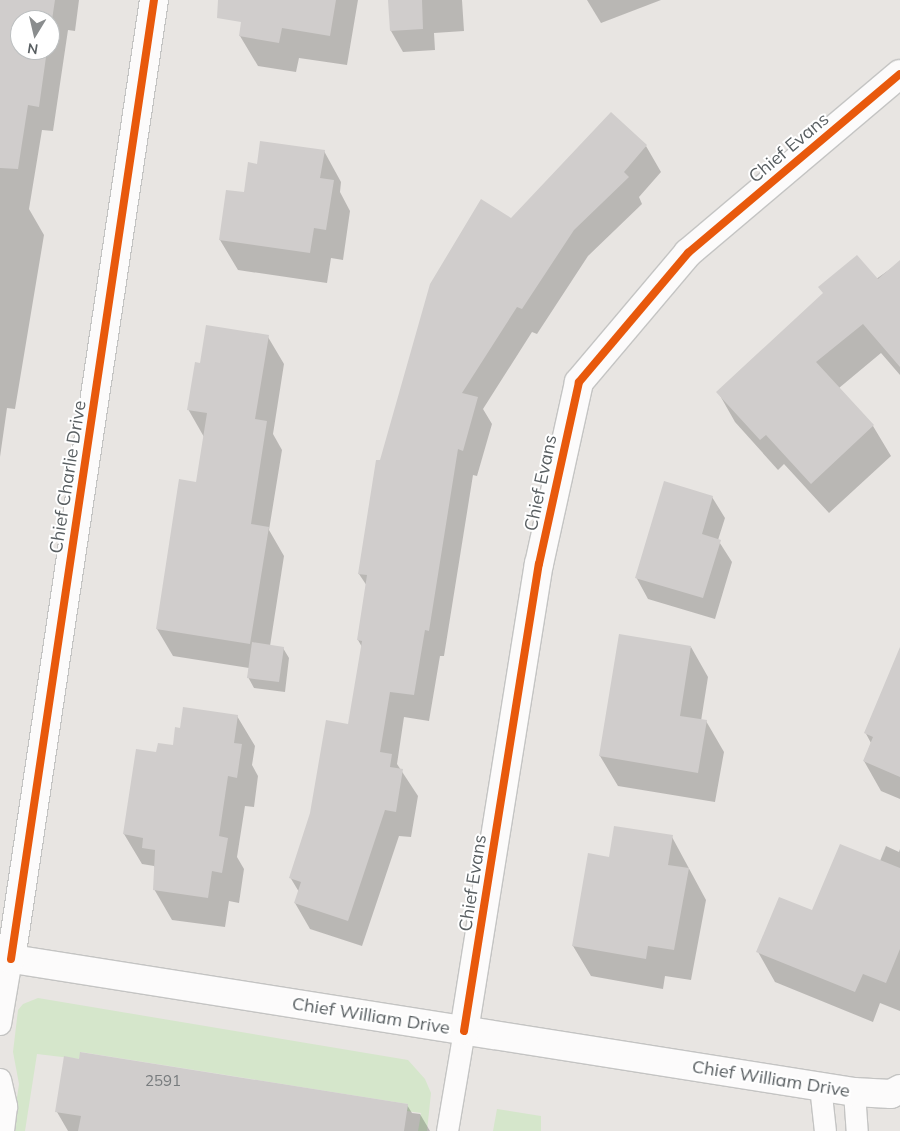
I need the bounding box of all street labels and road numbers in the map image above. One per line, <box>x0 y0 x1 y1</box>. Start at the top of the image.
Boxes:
street label: Chief Evans <box>745 108 833 188</box>
street label: Chief Charlie Drive <box>45 399 91 555</box>
street label: Chief Evans <box>520 433 562 533</box>
street label: Chief Evans <box>455 833 491 933</box>
street label: Chief William Drive <box>290 993 452 1039</box>
street label: Chief William Drive <box>690 1056 852 1102</box>

